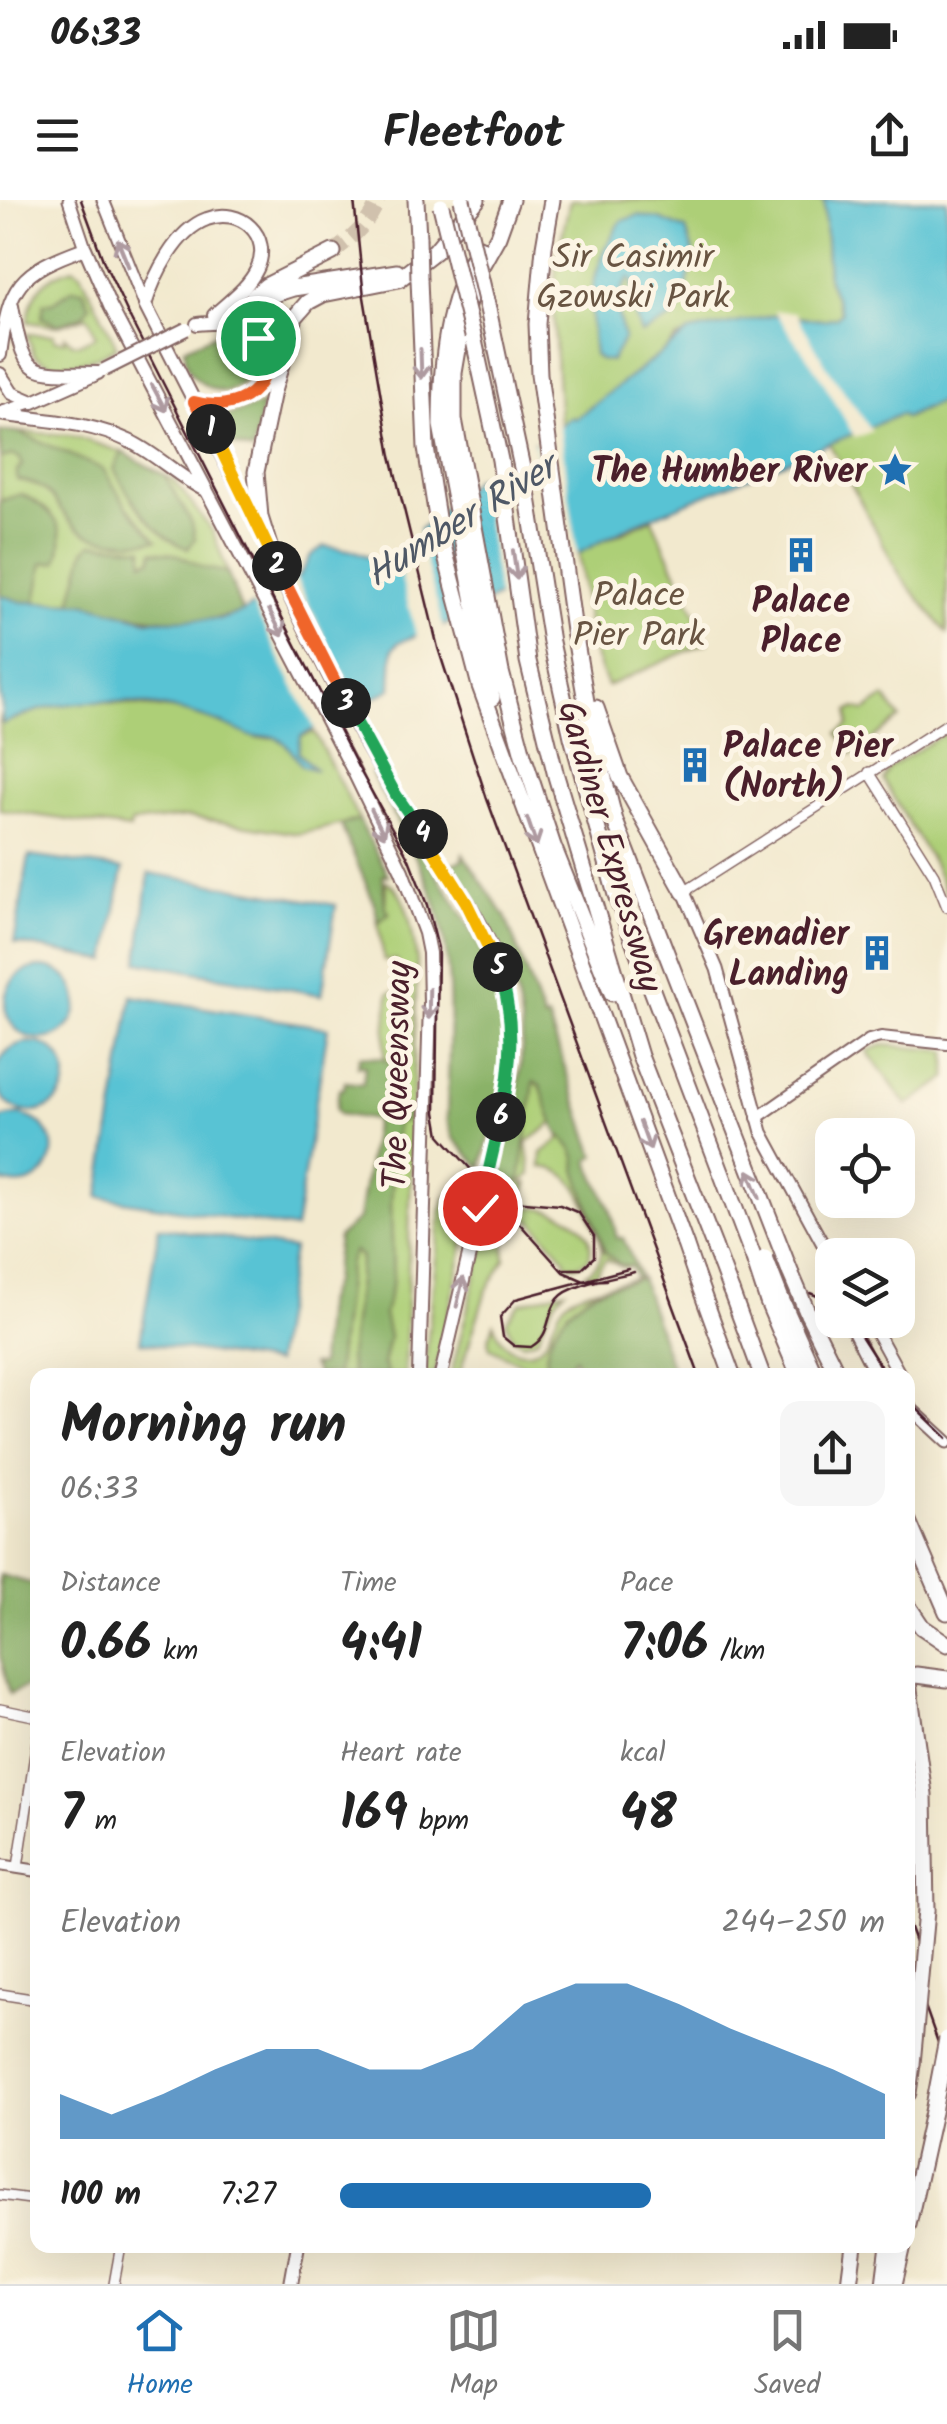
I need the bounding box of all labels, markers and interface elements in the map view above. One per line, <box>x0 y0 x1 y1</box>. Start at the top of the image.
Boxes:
text: 06:33 <box>50 5 141 65</box>
text: Fleetfoot <box>383 99 564 171</box>
icon: menu <box>30 108 85 163</box>
icon: share <box>862 108 917 163</box>
park label: Sir Casimir Gzowski Park <box>536 231 730 327</box>
one-way arrow <box>112 238 130 269</box>
pin <box>216 296 301 381</box>
icon: arrive <box>231 311 286 366</box>
one-way arrow <box>412 347 431 379</box>
one-way arrow <box>150 382 169 412</box>
pin: 1 <box>186 404 236 454</box>
text: 1 <box>207 406 215 451</box>
water label: Humber River <box>354 436 575 605</box>
place label: The Humber River <box>592 445 868 501</box>
place icon: The Humber River <box>876 451 914 489</box>
building icon: Palace Place <box>782 536 820 574</box>
pin: 2 <box>252 541 302 591</box>
text: 2 <box>269 543 285 588</box>
one-way arrow <box>507 548 525 581</box>
park label: Palace Pier Park <box>573 569 706 665</box>
place label: Palace Place <box>752 575 850 671</box>
one-way arrow <box>267 607 286 637</box>
pin: 3 <box>321 678 371 728</box>
text: 3 <box>338 680 354 725</box>
street label: Gardiner Expressway <box>540 694 677 1000</box>
place label: Palace Pier (North) <box>723 720 894 816</box>
building icon: Palace Pier (North) <box>676 746 714 784</box>
one-way arrow <box>370 807 389 837</box>
pin: 4 <box>398 809 448 859</box>
text: 4 <box>415 811 431 856</box>
one-way arrow <box>524 815 542 846</box>
place label: Grenadier Landing <box>703 908 850 1004</box>
building icon: Grenadier Landing <box>858 934 896 972</box>
pin: 5 <box>473 942 523 992</box>
text: 5 <box>491 944 505 989</box>
street label: The Queensway <box>369 960 429 1190</box>
one-way arrow <box>420 987 439 1019</box>
pin: 6 <box>476 1092 526 1142</box>
text: 6 <box>493 1094 509 1139</box>
map controls <box>815 1118 915 1338</box>
button: locate <box>815 1118 915 1218</box>
one-way arrow <box>637 1121 655 1151</box>
pin <box>438 1166 523 1251</box>
one-way arrow <box>744 1169 762 1200</box>
icon: check <box>453 1181 508 1236</box>
button: layers <box>815 1238 915 1338</box>
one-way arrow <box>452 1277 470 1309</box>
text: Morning run <box>60 1384 347 1471</box>
button: share <box>780 1401 885 1506</box>
text: 06:33 <box>60 1465 138 1516</box>
text: Distance <box>60 1561 161 1606</box>
text: Time <box>340 1561 397 1606</box>
text: Pace <box>620 1561 673 1606</box>
text: 0.66 <box>60 1606 152 1686</box>
text: 4:41 <box>340 1606 422 1686</box>
text: 7:06 <box>620 1606 709 1686</box>
text: km <box>152 1629 198 1674</box>
text: /km <box>709 1629 765 1674</box>
text: Elevation <box>60 1731 166 1776</box>
text: Heart rate <box>340 1731 462 1776</box>
text: kcal <box>620 1731 666 1776</box>
text: 7 <box>60 1776 84 1856</box>
text: 169 <box>340 1776 408 1856</box>
text: 48 <box>620 1776 677 1856</box>
text: m <box>84 1799 117 1844</box>
text: bpm <box>408 1799 469 1844</box>
text: Elevation <box>60 1898 181 1949</box>
text: 244–250 m <box>722 1898 885 1949</box>
text: 100 m <box>60 2170 141 2221</box>
text: 7:27 <box>220 2170 276 2221</box>
tab: Home <box>127 2303 193 2408</box>
tab: Map <box>446 2303 501 2408</box>
tab: Saved <box>754 2303 820 2408</box>

